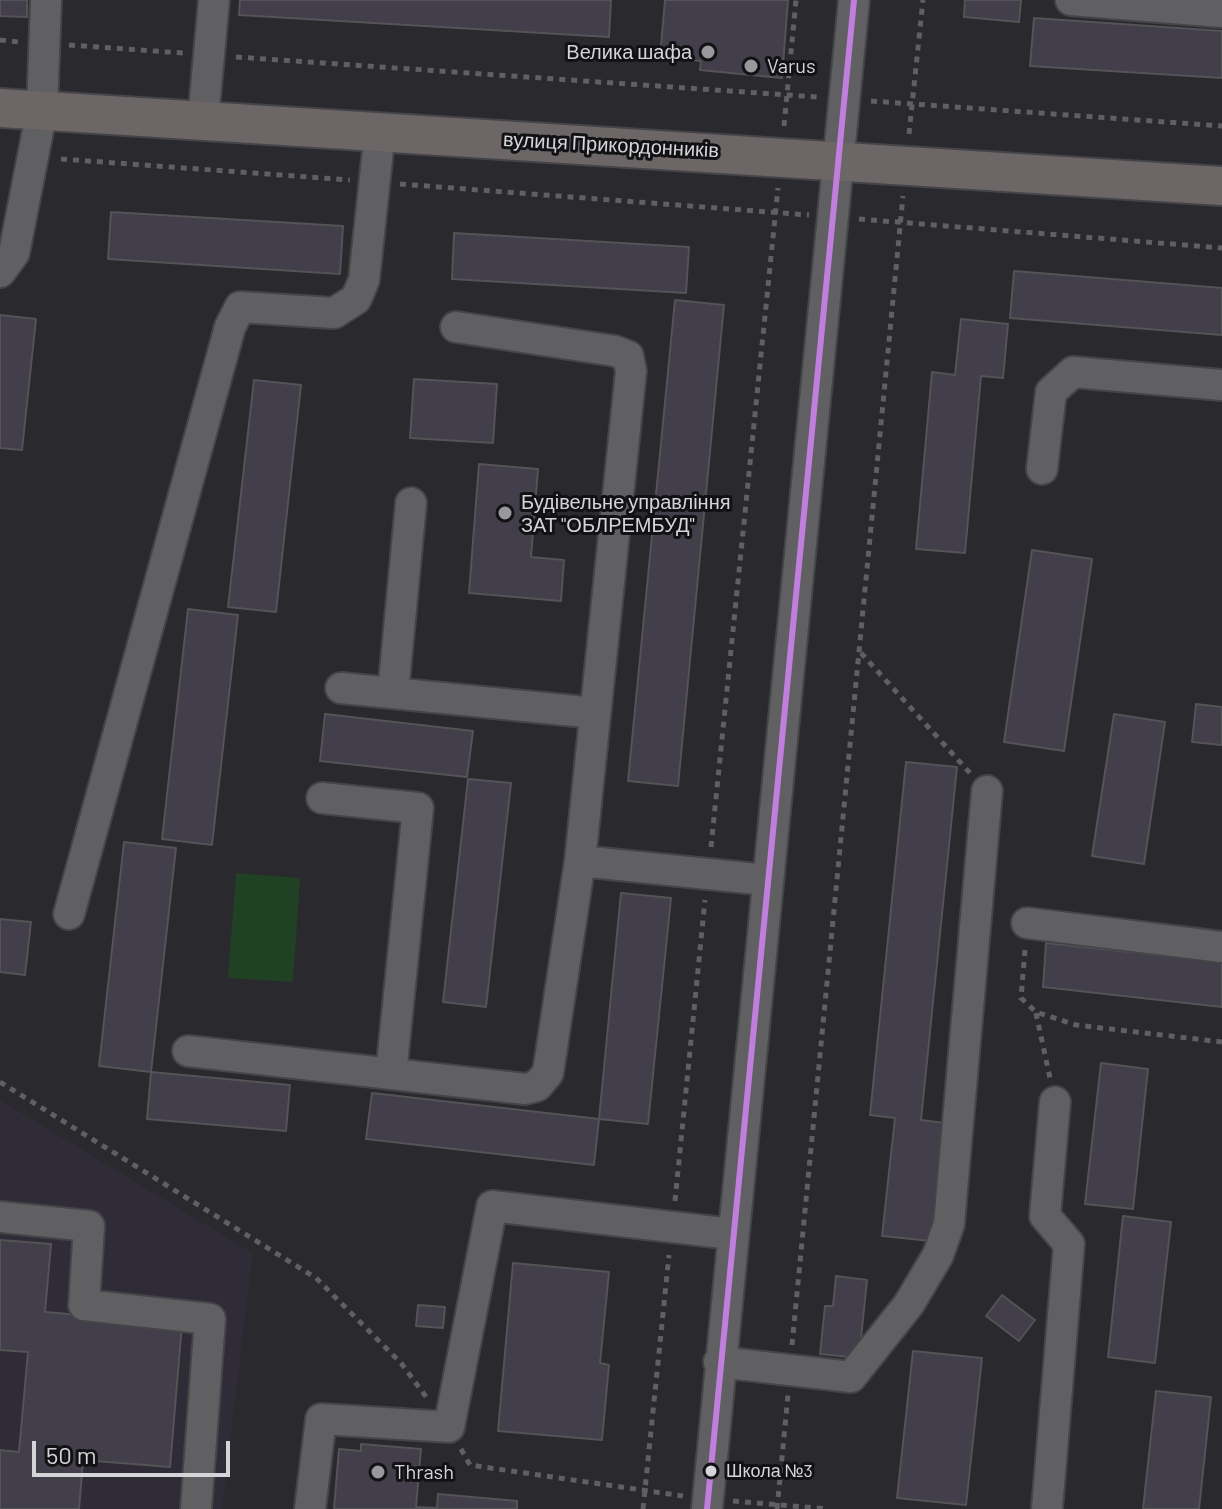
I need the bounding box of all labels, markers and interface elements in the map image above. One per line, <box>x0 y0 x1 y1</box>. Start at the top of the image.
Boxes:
place label: Велика шафа <box>566 40 692 64</box>
marker: Велика шафа <box>699 43 717 61</box>
place label: Varus <box>767 54 816 78</box>
marker: Varus <box>742 57 760 75</box>
street label: вулиця Прикордонників <box>502 127 720 163</box>
place label: Будівельне управління ЗАТ "ОБЛРЕМБУД" <box>521 490 731 537</box>
marker: Будівельне управління ЗАТ "ОБЛРЕМБУД" <box>496 504 514 522</box>
scale bar <box>36 1425 234 1475</box>
text: 50 m <box>46 1440 97 1469</box>
place label: Thrash <box>394 1460 454 1484</box>
place label: Школа №3 <box>726 1460 813 1482</box>
marker: Thrash <box>369 1463 387 1481</box>
marker: Школа №3 <box>703 1463 719 1479</box>

